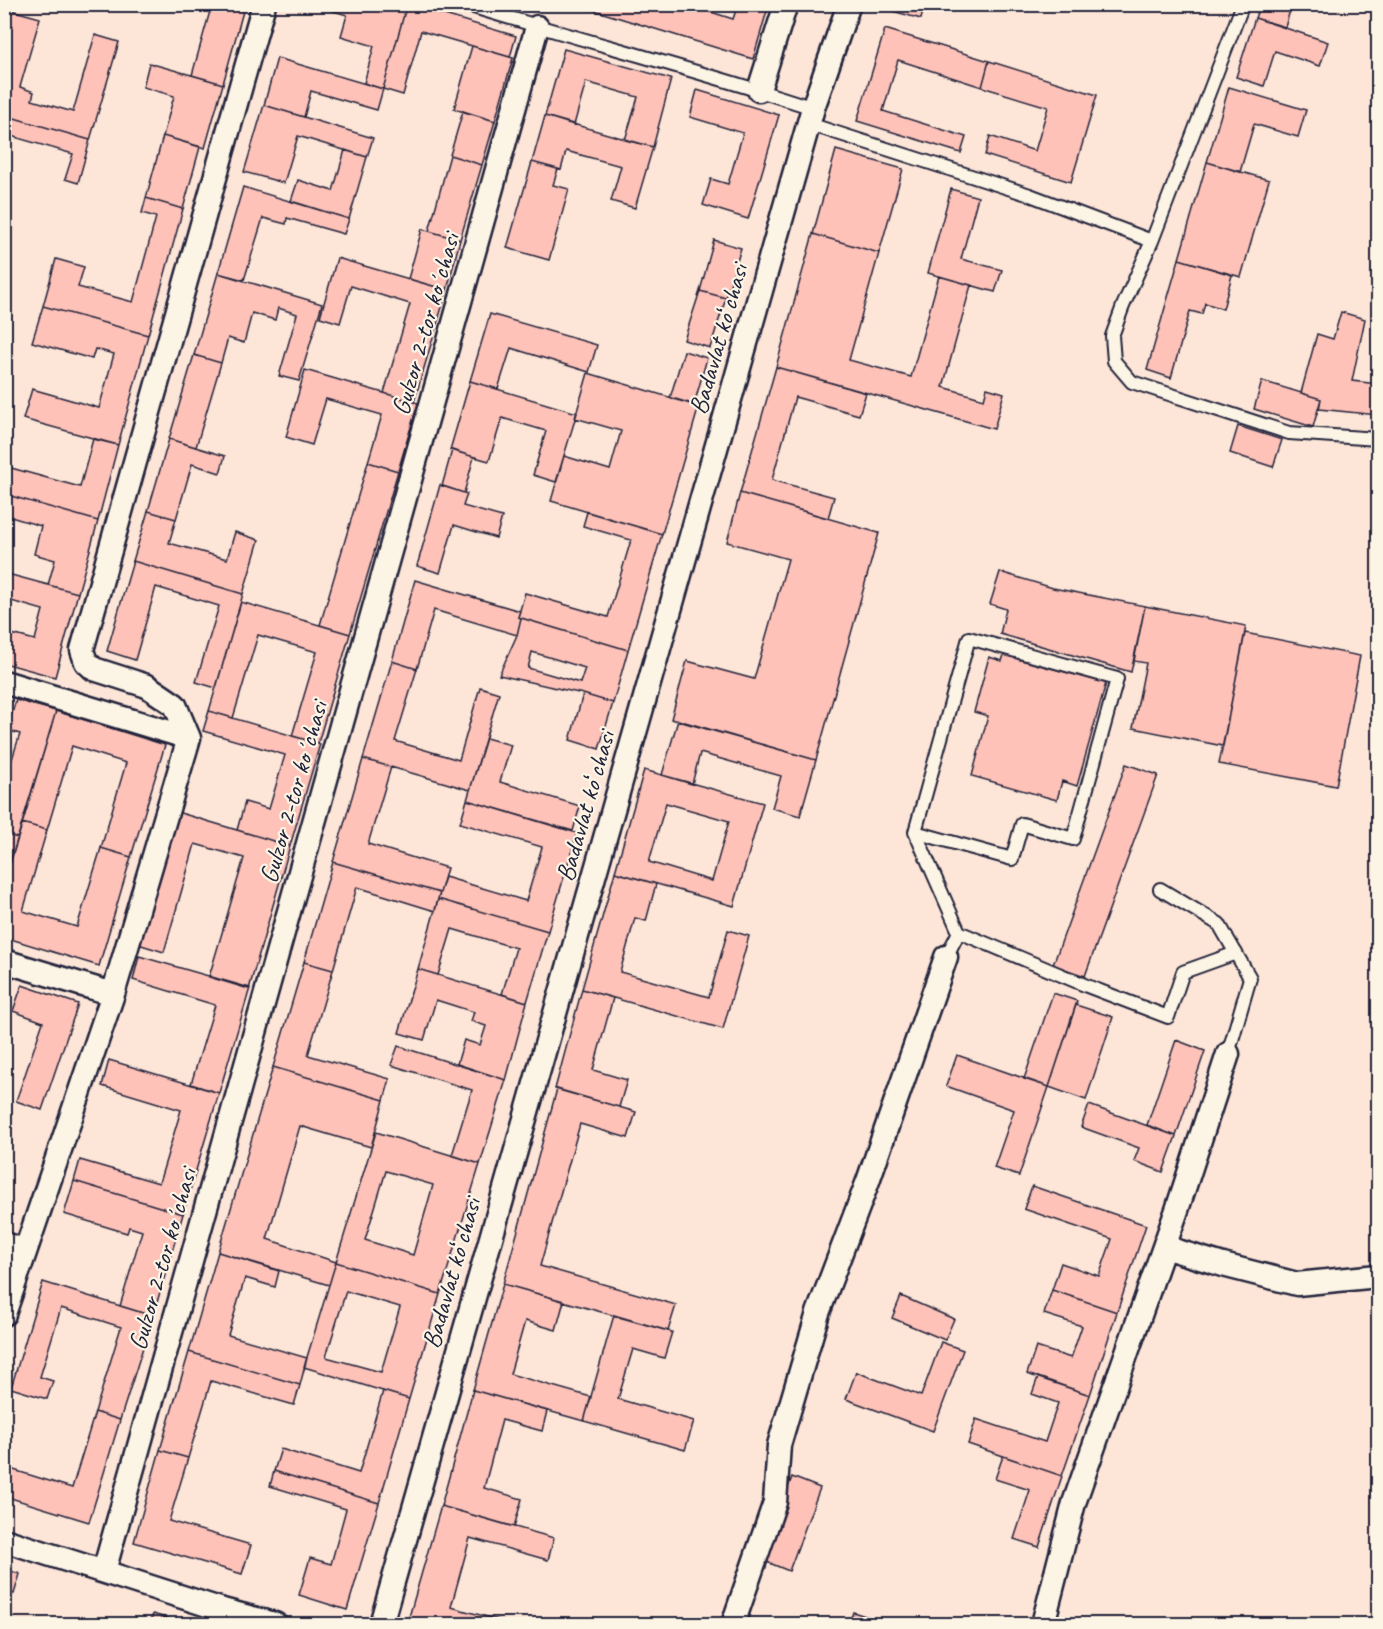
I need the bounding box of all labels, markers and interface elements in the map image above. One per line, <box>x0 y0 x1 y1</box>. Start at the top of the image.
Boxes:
street label: Gulzor 2-tor koʼchasi <box>384 226 468 419</box>
street label: Badavlat koʻchasi <box>681 257 757 418</box>
street label: Gulzor 2-tor koʼchasi <box>252 694 336 887</box>
street label: Badavlat koʻchasi <box>548 724 624 885</box>
street label: Gulzor 2-tor koʼchasi <box>121 1161 205 1354</box>
street label: Badavlat koʻchasi <box>414 1191 490 1352</box>

